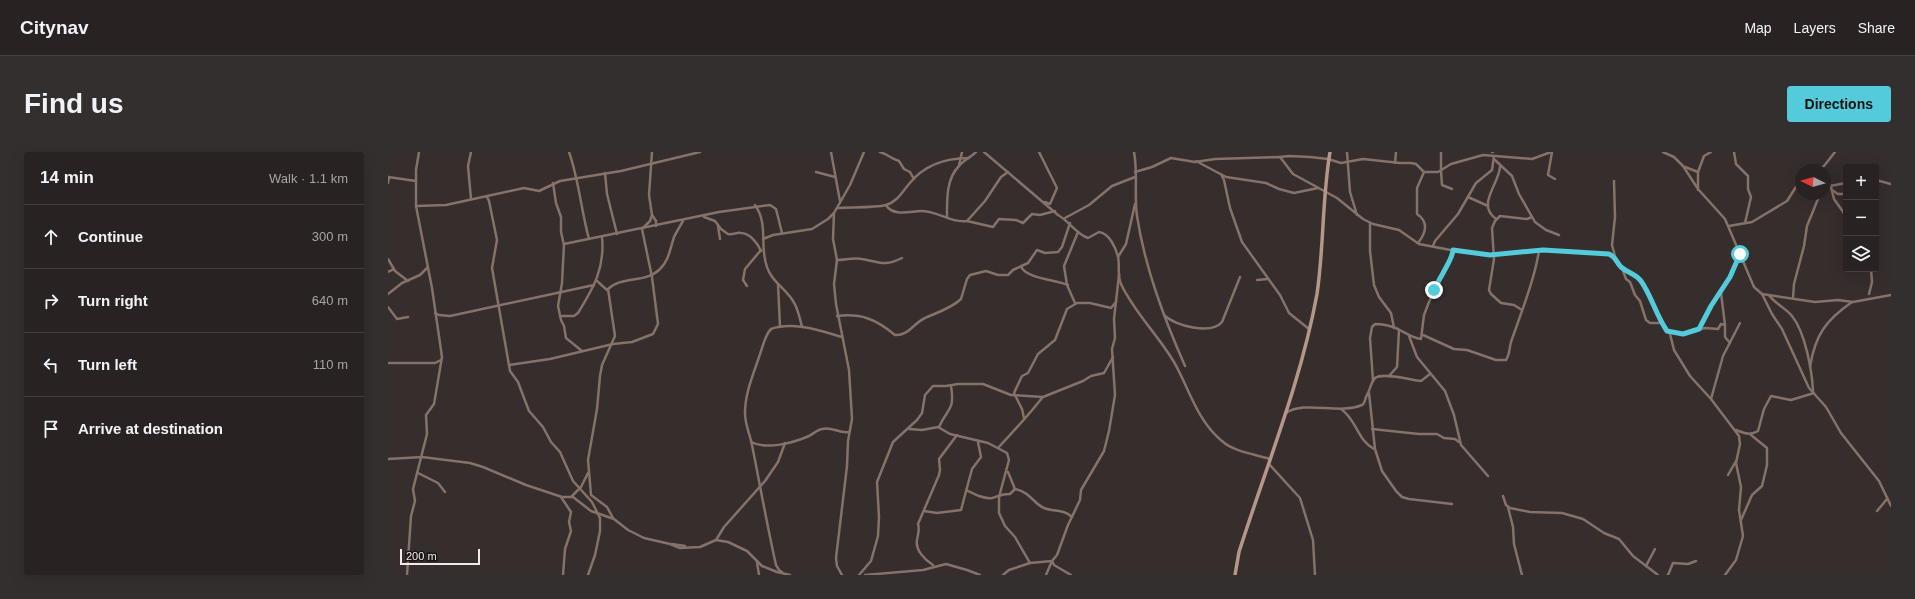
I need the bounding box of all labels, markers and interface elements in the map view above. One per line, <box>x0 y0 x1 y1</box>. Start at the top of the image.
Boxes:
text: Citynav <box>20 17 89 38</box>
text: Map <box>1744 20 1772 36</box>
text: Layers <box>1794 20 1836 36</box>
text: Share <box>1858 20 1895 36</box>
button: Directions <box>1787 86 1891 122</box>
text: Find us <box>24 88 124 119</box>
north arrow <box>1795 164 1831 200</box>
map controls <box>1843 164 1879 272</box>
button: + <box>1843 164 1879 200</box>
text: 14 min <box>40 168 94 187</box>
text: Walk · 1.1 km <box>269 171 348 186</box>
button: − <box>1843 200 1879 236</box>
icon: ahead <box>40 226 62 248</box>
text: Continue <box>78 228 143 245</box>
text: 300 m <box>312 229 348 244</box>
button: layers <box>1843 236 1879 272</box>
route start <box>1731 245 1749 263</box>
route end <box>1425 281 1443 299</box>
icon: right <box>40 290 62 312</box>
text: Turn right <box>78 292 148 309</box>
text: 640 m <box>312 293 348 308</box>
icon: left <box>40 354 62 376</box>
text: Turn left <box>78 356 137 373</box>
text: 110 m <box>313 357 348 372</box>
icon: arrive <box>40 418 62 440</box>
text: Arrive at destination <box>78 420 223 437</box>
scale bar <box>400 547 480 566</box>
text: 200 m <box>406 550 437 562</box>

